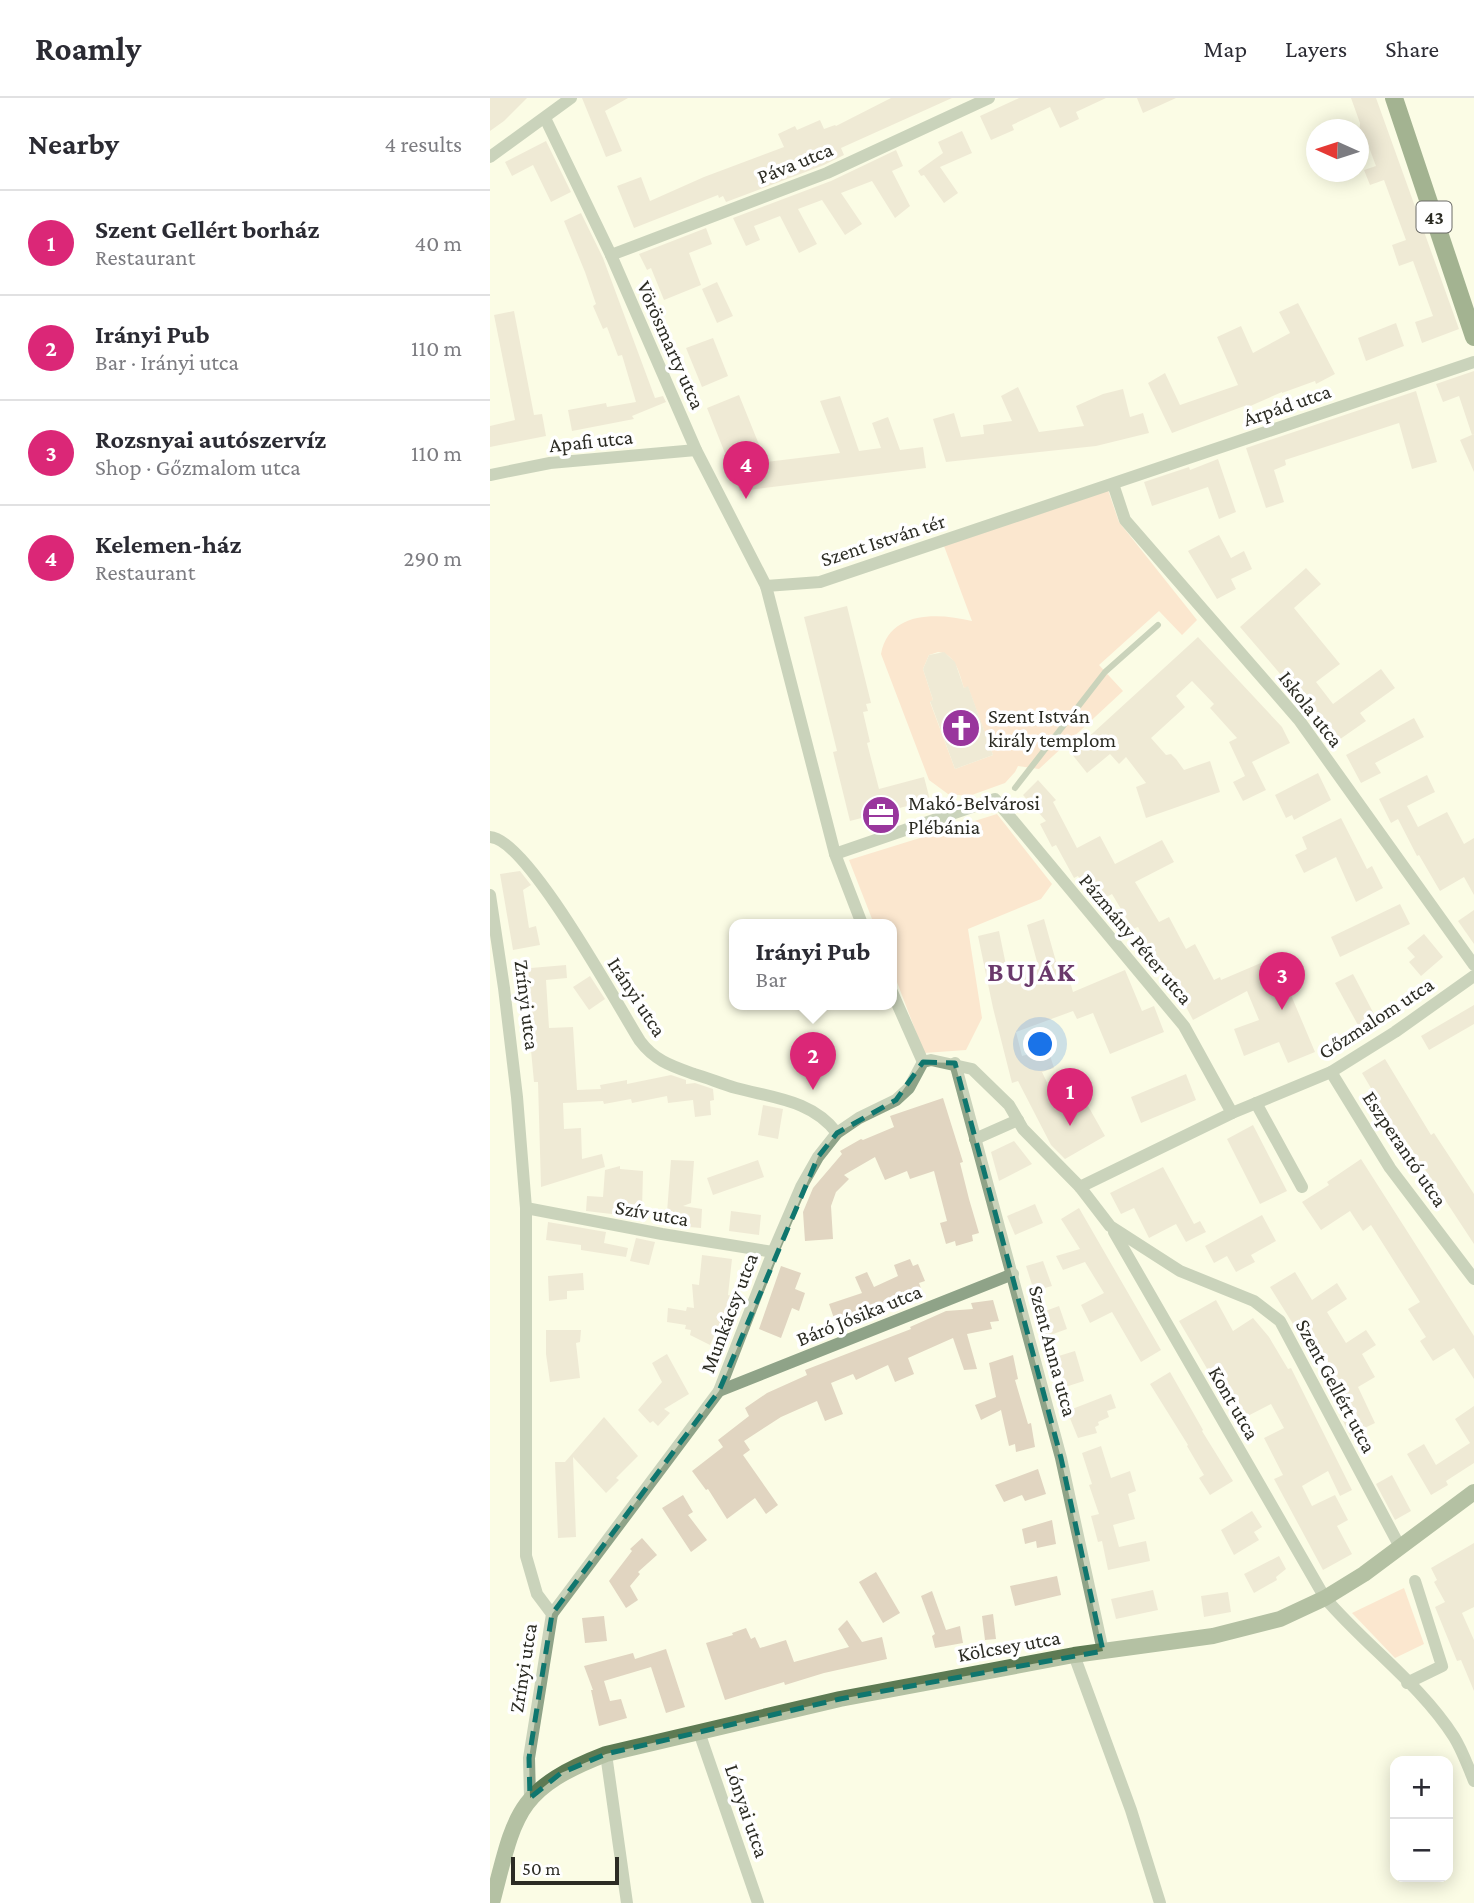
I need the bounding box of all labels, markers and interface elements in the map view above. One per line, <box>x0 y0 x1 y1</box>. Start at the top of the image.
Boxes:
text: Roamly <box>35 30 141 67</box>
text: Map <box>1203 35 1247 62</box>
text: Layers <box>1285 35 1347 62</box>
text: Share <box>1385 35 1439 62</box>
north arrow <box>1306 119 1369 182</box>
text: Nearby <box>28 127 119 160</box>
text: 4 results <box>384 131 462 157</box>
street label: Páva utca <box>754 137 837 189</box>
road number: 43 <box>1416 202 1452 232</box>
text: Szent Gellért borház <box>95 215 319 244</box>
text: 1 <box>47 230 55 256</box>
text: 40 m <box>414 230 462 256</box>
text: Restaurant <box>95 244 195 270</box>
street label: Vörösmarty utca <box>632 277 710 413</box>
text: Irányi Pub <box>95 320 210 349</box>
text: 2 <box>45 335 57 361</box>
text: 110 m <box>411 335 462 361</box>
text: Bar · Irányi utca <box>95 349 239 375</box>
street label: Árpád utca <box>1240 379 1334 431</box>
text: Rozsnyai autószervíz <box>95 425 326 454</box>
street label: Apafi utca <box>548 425 634 457</box>
text: 3 <box>45 440 57 466</box>
text: 110 m <box>411 440 462 466</box>
pin: 4 <box>723 441 769 499</box>
text: Shop · Gőzmalom utca <box>95 454 301 480</box>
street label: Szent István tér <box>818 508 949 571</box>
text: Kelemen-ház <box>95 530 241 559</box>
text: 4 <box>45 545 57 571</box>
text: 290 m <box>404 545 462 571</box>
text: Restaurant <box>95 559 195 585</box>
street label: Iskola utca <box>1274 666 1348 752</box>
place label: Szent István király templom <box>988 704 1116 752</box>
church icon: Szent István király templom <box>940 707 982 749</box>
place label: Makó-Belvárosi Plébánia <box>908 791 1041 839</box>
office icon: Makó-Belvárosi Plébánia <box>860 794 902 836</box>
street label: Pázmány Péter utca <box>1074 869 1198 1010</box>
popup <box>729 919 897 1010</box>
text: Irányi Pub <box>756 937 870 966</box>
pin: 3 <box>1259 952 1305 1010</box>
street label: Irányi utca <box>602 953 672 1041</box>
district label: BUJÁK <box>987 956 1077 987</box>
street label: Zrínyi utca <box>510 959 544 1052</box>
text: Bar <box>756 966 787 992</box>
street label: Gőzmalom utca <box>1314 972 1438 1064</box>
your location <box>1023 1027 1057 1061</box>
pin: 2 <box>790 1032 836 1090</box>
pin: 1 <box>1047 1068 1093 1126</box>
street label: Eszperantó utca <box>1357 1087 1453 1212</box>
street label: Szív utca <box>613 1195 691 1231</box>
street label: Munkácsy utca <box>695 1249 763 1376</box>
street label: Báró Jósika utca <box>793 1279 925 1351</box>
street label: Szent Anna utca <box>1024 1283 1082 1419</box>
street label: Szent Gellért utca <box>1291 1315 1381 1457</box>
street label: Kont utca <box>1203 1362 1265 1444</box>
street label: Zrínyi utca <box>504 1621 542 1715</box>
street label: Kölcsey utca <box>956 1625 1063 1667</box>
map controls <box>1390 1756 1453 1882</box>
button: + <box>1390 1756 1453 1819</box>
street label: Lónyai utca <box>720 1761 774 1861</box>
button: − <box>1390 1819 1453 1882</box>
scale bar <box>511 1854 620 1886</box>
text: 50 m <box>522 1858 561 1879</box>

